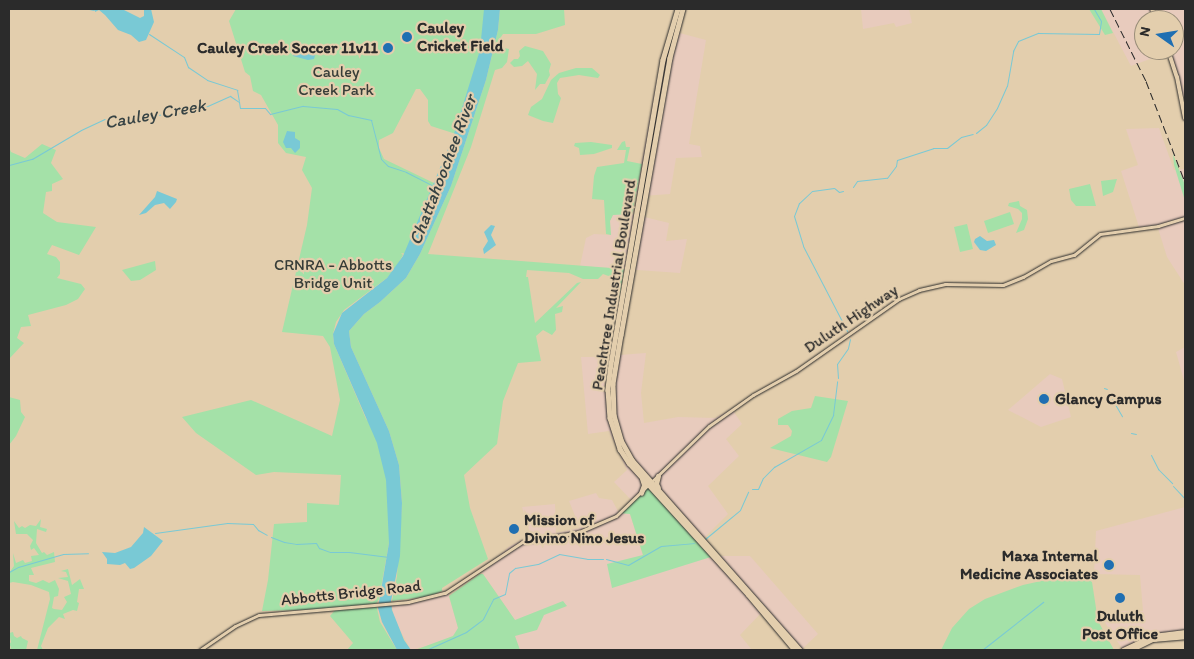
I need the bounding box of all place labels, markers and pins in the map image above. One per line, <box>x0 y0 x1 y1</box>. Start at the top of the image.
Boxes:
place label: Cauley Cricket Field <box>417 18 503 56</box>
marker: Cauley Cricket Field <box>401 31 413 43</box>
place label: Cauley Creek Soccer 11v11 <box>197 38 378 58</box>
marker: Cauley Creek Soccer 11v11 <box>382 42 394 54</box>
place label: Glancy Campus <box>1055 389 1162 409</box>
marker: Glancy Campus <box>1037 392 1051 406</box>
place label: Mission of Divino Nino Jesus <box>524 510 645 548</box>
marker: Mission of Divino Nino Jesus <box>508 523 520 535</box>
place label: Maxa Internal Medicine Associates <box>960 546 1098 584</box>
marker: Maxa Internal Medicine Associates <box>1102 558 1116 572</box>
marker: Duluth Post Office <box>1114 592 1126 604</box>
place label: Duluth Post Office <box>1082 606 1158 644</box>

